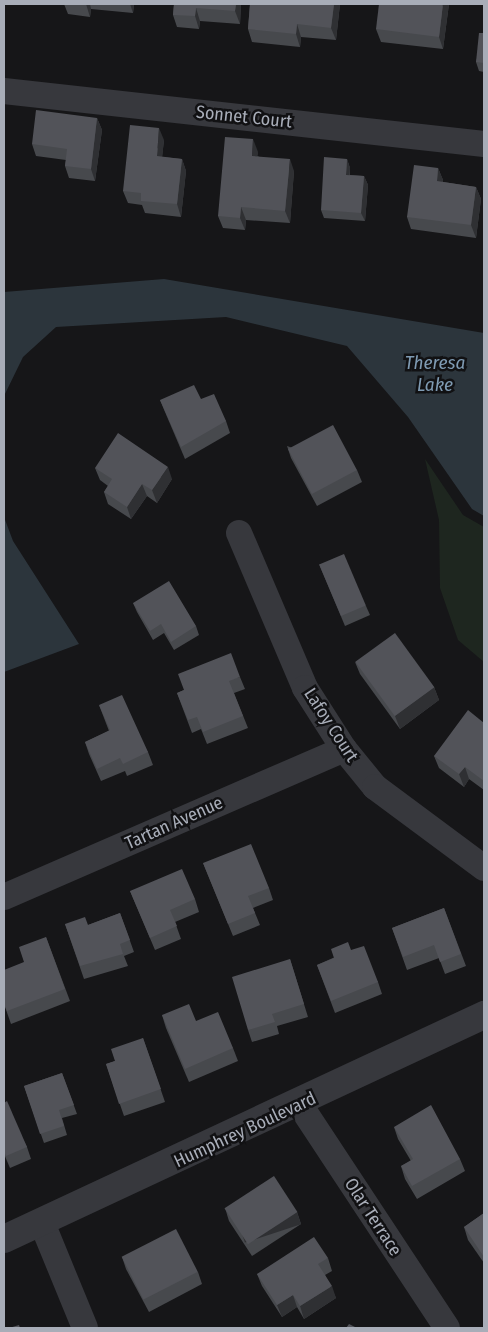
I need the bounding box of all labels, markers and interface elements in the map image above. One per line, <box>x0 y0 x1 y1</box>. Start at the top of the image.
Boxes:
street label: Sonnet Court <box>195 101 293 133</box>
water label: Theresa Lake <box>405 352 465 396</box>
street label: Lafoy Court <box>299 684 363 766</box>
street label: Tartan Avenue <box>122 792 226 854</box>
street label: Humphrey Boulevard <box>171 1088 319 1172</box>
street label: Olar Terrace <box>340 1174 406 1260</box>

